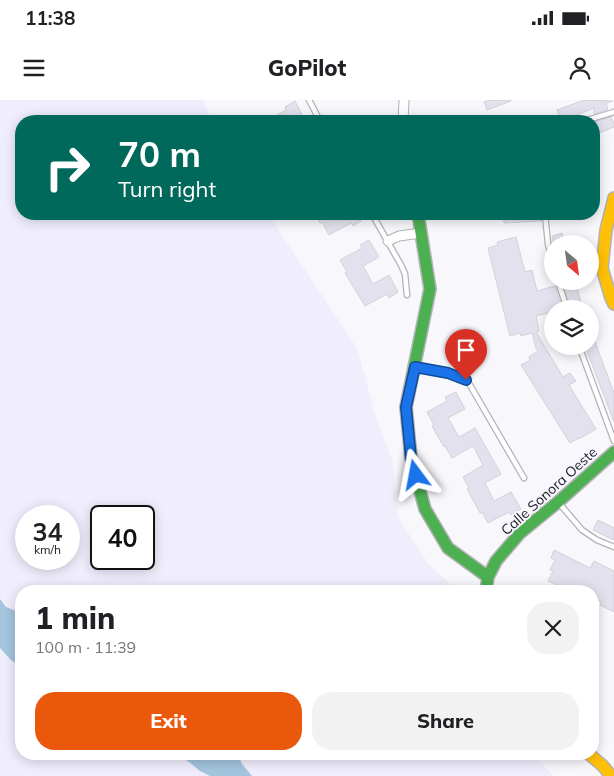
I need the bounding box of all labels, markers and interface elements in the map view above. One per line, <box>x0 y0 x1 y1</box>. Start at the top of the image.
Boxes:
text: 11:38 <box>25 6 75 30</box>
icon: menu <box>20 54 48 82</box>
text: GoPilot <box>268 54 346 82</box>
icon: person <box>566 54 594 82</box>
text: 70 m <box>118 132 201 176</box>
icon: right <box>35 135 100 200</box>
text: Turn right <box>118 175 216 203</box>
north arrow <box>544 235 599 290</box>
map controls <box>544 235 599 355</box>
button: layers <box>544 300 599 355</box>
pin <box>445 329 487 380</box>
icon: arrive <box>452 336 480 364</box>
street label: Calle Sonora Oeste <box>497 443 601 539</box>
position arrow <box>389 448 441 500</box>
speed limit sign: 40 <box>90 505 155 570</box>
text: 34 <box>32 516 63 547</box>
text: km/h <box>34 542 61 557</box>
text: 1 min <box>35 599 115 637</box>
button: close <box>527 602 579 654</box>
text: 100 m · 11:39 <box>35 637 136 657</box>
button: Exit <box>35 692 302 750</box>
button: Share <box>312 692 579 750</box>

